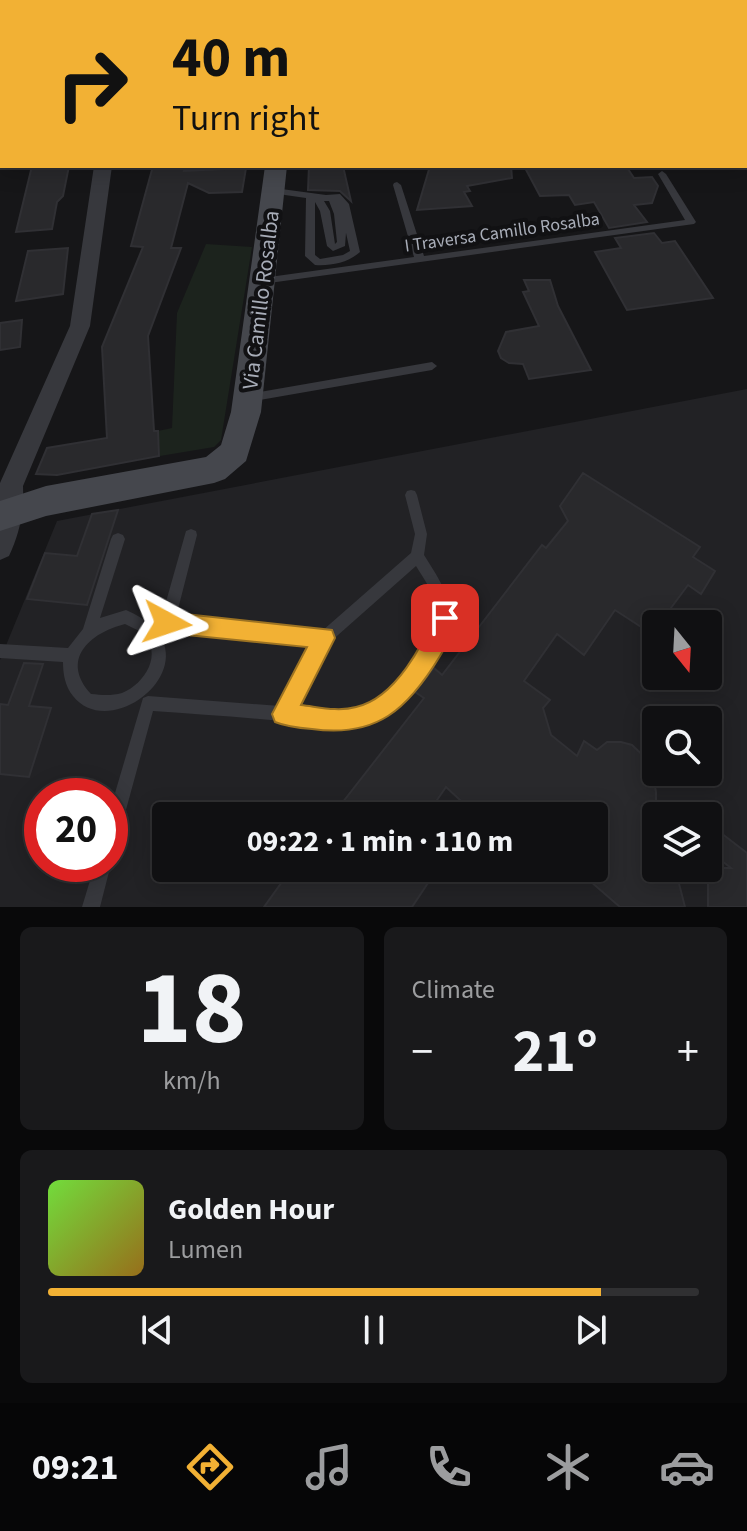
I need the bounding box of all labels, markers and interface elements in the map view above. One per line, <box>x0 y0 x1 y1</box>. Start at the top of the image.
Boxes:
text: 40 m <box>172 19 290 98</box>
icon: right <box>40 32 144 136</box>
text: Turn right <box>172 93 320 144</box>
street label: I Traversa Camillo Rosalba <box>403 206 601 259</box>
street label: Via Camillo Rosalba <box>234 209 288 391</box>
position arrow <box>125 581 209 665</box>
pin <box>411 584 479 652</box>
icon: arrive <box>423 596 467 640</box>
north arrow <box>642 610 722 690</box>
map controls <box>642 610 722 882</box>
button: search <box>642 706 722 786</box>
speed limit sign: 20 <box>24 778 128 882</box>
button: layers <box>642 802 722 882</box>
text: 09:22 · 1 min · 110 m <box>247 820 513 863</box>
text: 18 <box>137 936 247 1084</box>
text: Climate <box>412 971 495 1008</box>
text: 21° <box>513 1010 598 1095</box>
text: − <box>412 1021 433 1084</box>
text: + <box>677 1021 699 1084</box>
text: km/h <box>163 1062 221 1099</box>
text: Golden Hour <box>168 1188 334 1231</box>
text: Lumen <box>168 1231 243 1268</box>
icon: previous <box>135 1308 179 1352</box>
icon: pause <box>352 1308 396 1352</box>
icon: next <box>569 1308 613 1352</box>
icon: directions <box>182 1439 238 1495</box>
icon: music <box>301 1439 357 1495</box>
icon: phone <box>421 1439 477 1495</box>
icon: climate <box>540 1439 596 1495</box>
icon: car <box>659 1439 715 1495</box>
text: 09:21 <box>32 1442 119 1493</box>

